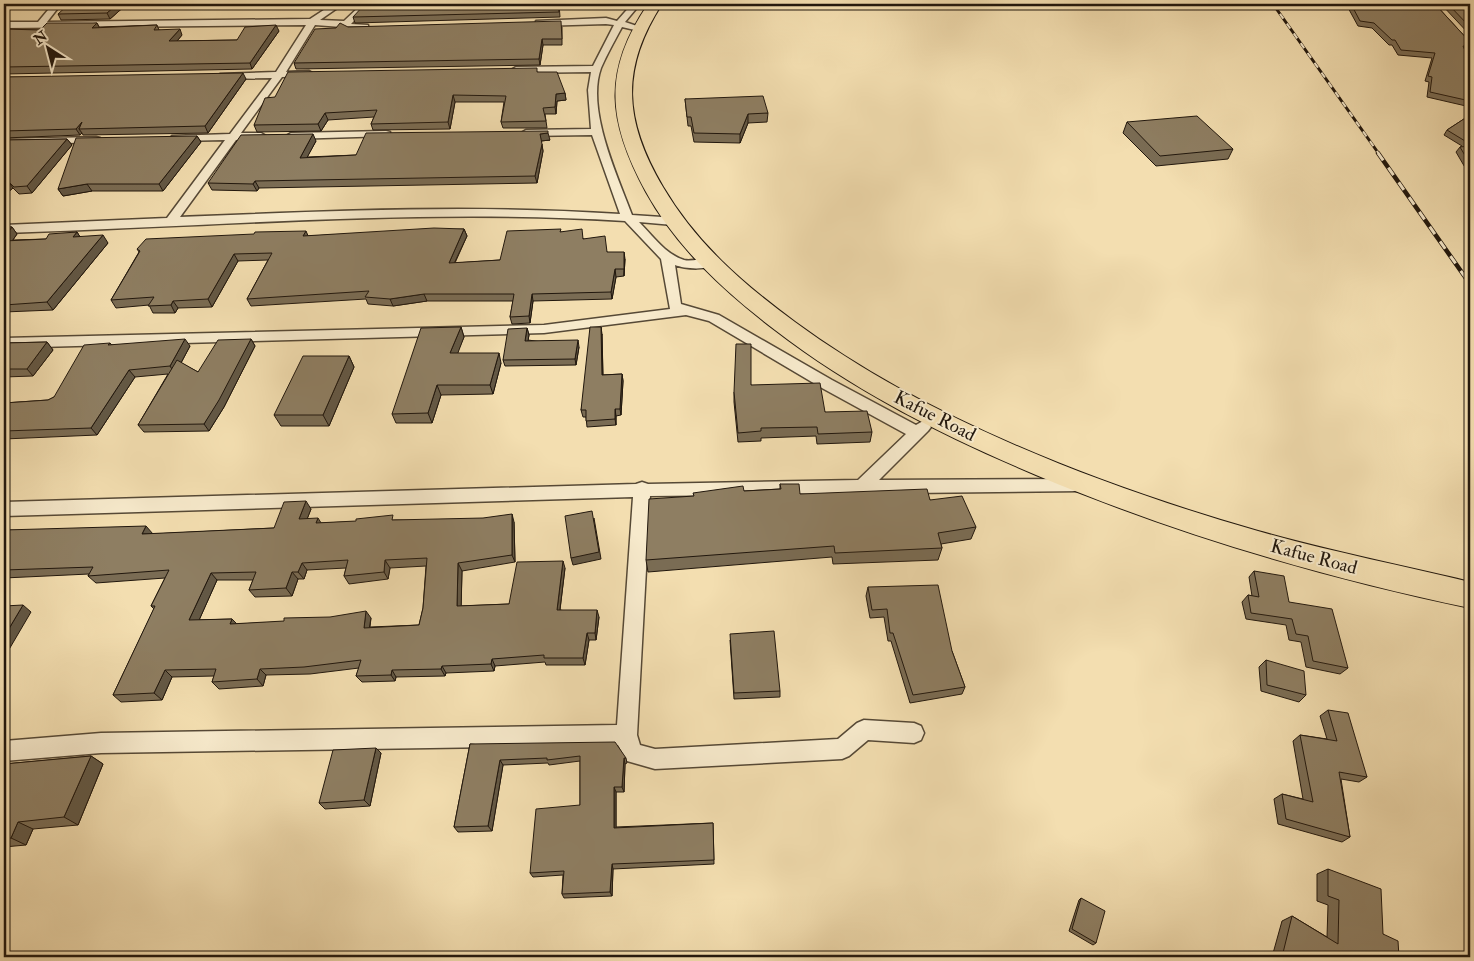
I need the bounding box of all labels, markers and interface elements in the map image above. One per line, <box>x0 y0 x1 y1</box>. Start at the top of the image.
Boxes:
north arrow <box>22 22 72 72</box>
text: N <box>30 27 51 49</box>
street label: Kafue Road <box>890 385 981 447</box>
street label: Kafue Road <box>1268 534 1361 580</box>

